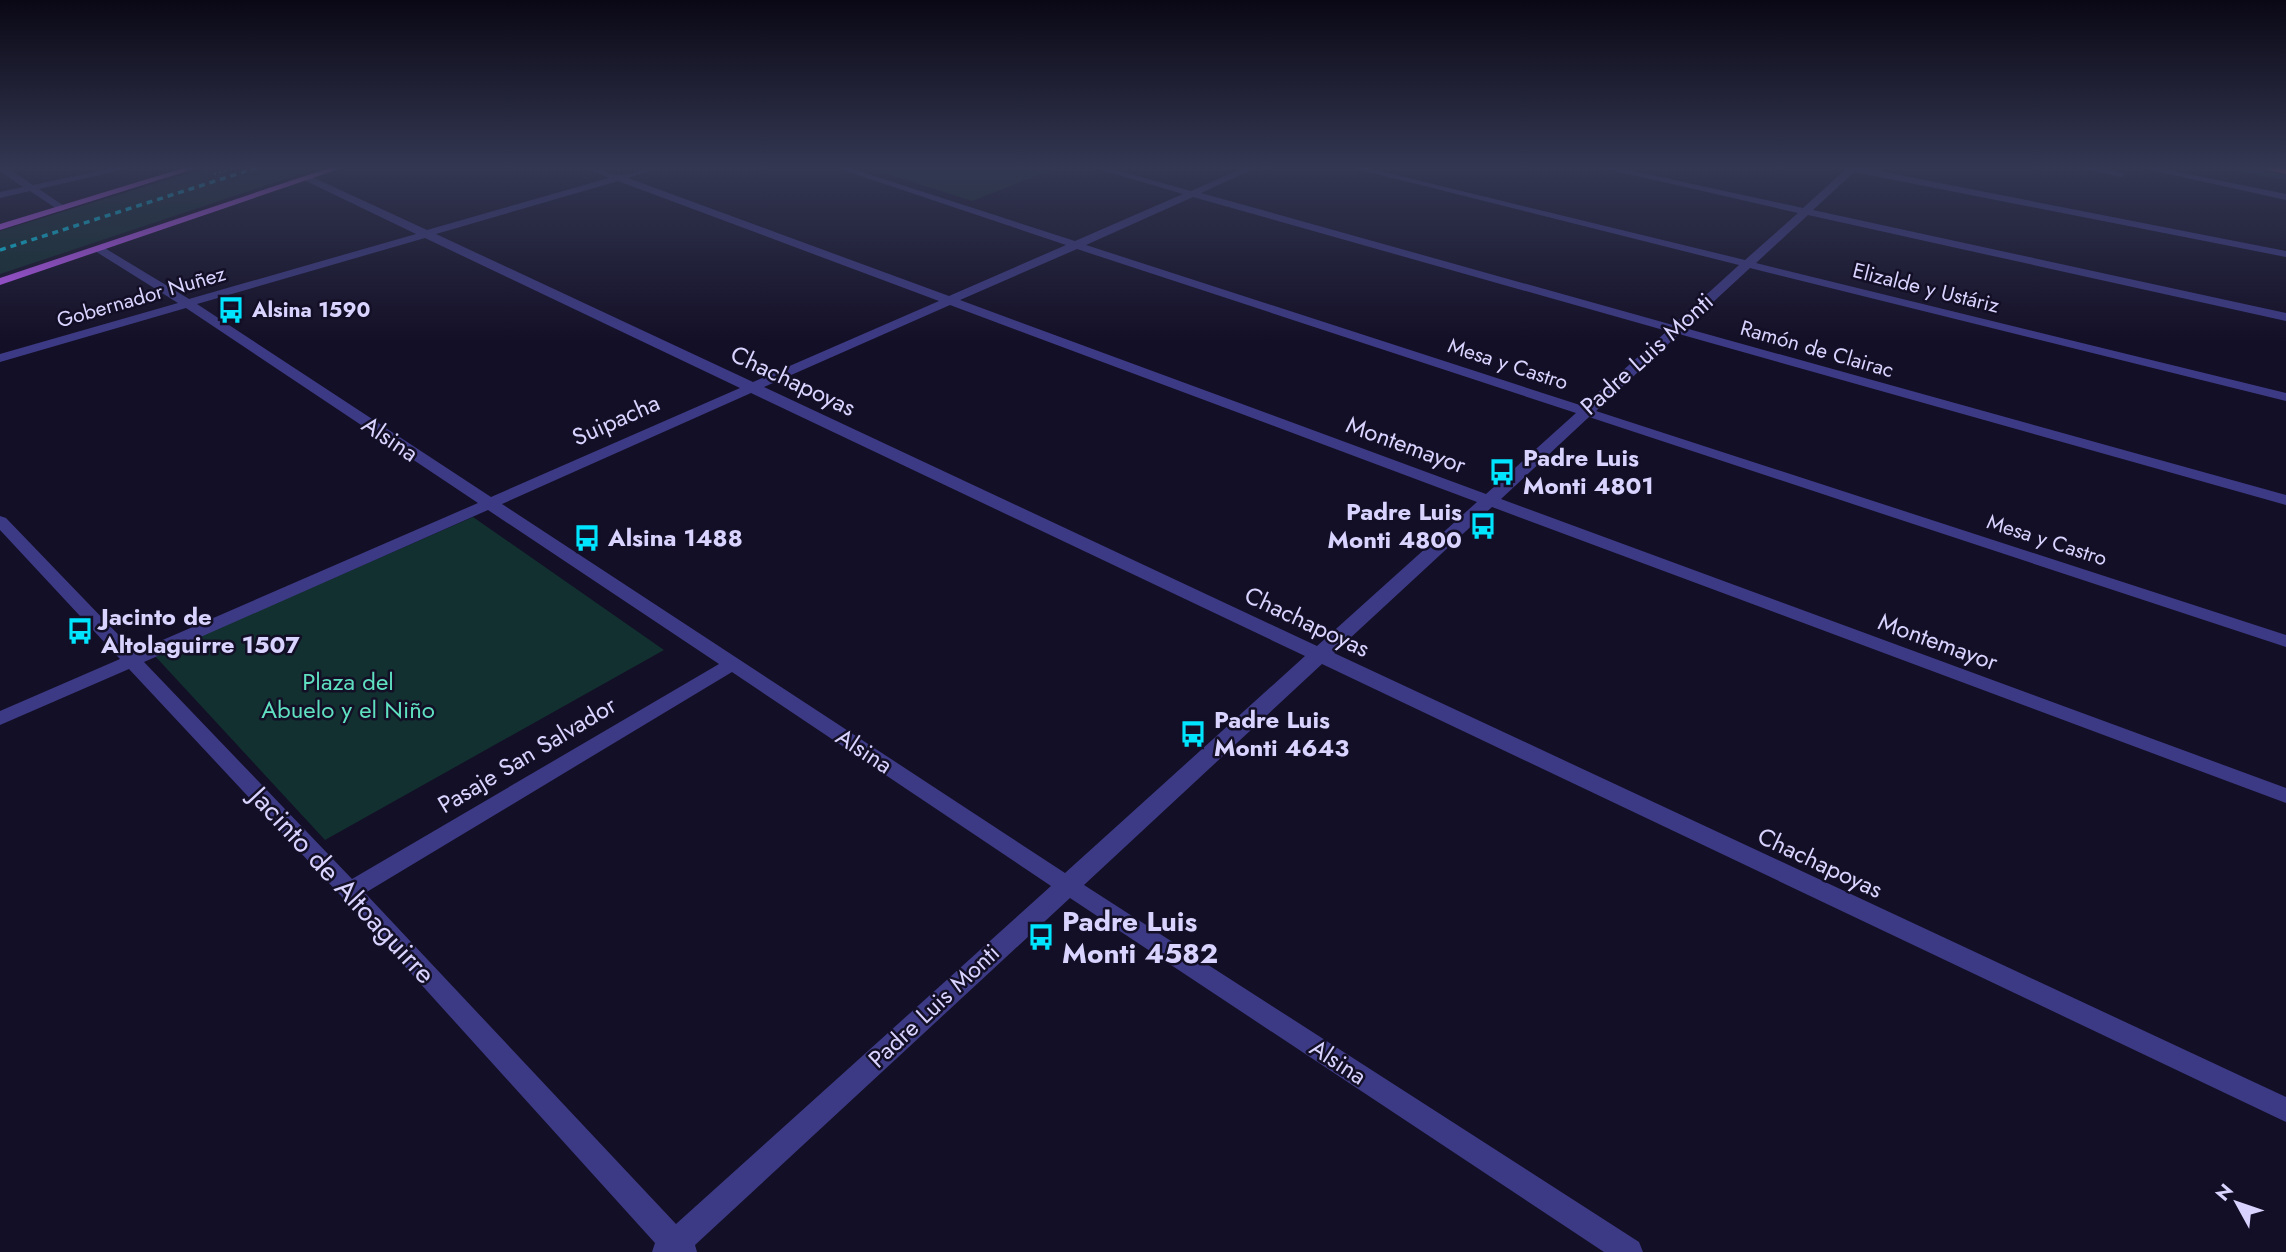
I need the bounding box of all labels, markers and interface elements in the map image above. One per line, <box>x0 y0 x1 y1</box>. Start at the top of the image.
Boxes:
street label: Elizalde y Ustáriz <box>1849 255 2003 321</box>
street label: Gobernador Nuñez <box>53 258 229 335</box>
street label: Padre Luis Monti <box>1572 284 1721 423</box>
bus stop icon: Alsina 1590 <box>216 295 246 325</box>
place label: Alsina 1590 <box>251 295 370 325</box>
street label: Ramón de Clairac <box>1737 313 1897 385</box>
street label: Mesa y Castro <box>1444 330 1572 398</box>
street label: Chachapoyas <box>725 336 862 425</box>
street label: Suipacha <box>566 385 665 454</box>
street label: Alsina <box>355 407 426 470</box>
street label: Montemayor <box>1341 407 1472 483</box>
place label: Padre Luis Monti 4801 <box>1523 440 1654 503</box>
bus stop icon: Padre Luis Monti 4801 <box>1487 457 1517 487</box>
place label: Padre Luis Monti 4800 <box>1328 494 1462 557</box>
street label: Mesa y Castro <box>1983 506 2111 574</box>
bus stop icon: Padre Luis Monti 4800 <box>1468 511 1498 541</box>
place label: Alsina 1488 <box>607 520 743 555</box>
bus stop icon: Alsina 1488 <box>572 523 602 553</box>
street label: Chachapoyas <box>1239 577 1376 666</box>
place label: Jacinto de Altolaguirre 1507 <box>97 599 300 662</box>
street label: Montemayor <box>1873 604 2004 680</box>
bus stop icon: Jacinto de Altolaguirre 1507 <box>65 616 95 646</box>
park label: Plaza del Abuelo y el Niño <box>261 664 435 727</box>
street label: Pasaje San Salvador <box>431 687 623 822</box>
place label: Padre Luis Monti 4643 <box>1214 702 1349 765</box>
street label: Alsina <box>829 719 900 782</box>
bus stop icon: Padre Luis Monti 4643 <box>1178 719 1208 749</box>
street label: Jacinto de Altoaguirre <box>238 775 445 993</box>
street label: Chachapoyas <box>1752 818 1889 907</box>
place label: Padre Luis Monti 4582 <box>1062 901 1218 974</box>
bus stop icon: Padre Luis Monti 4582 <box>1026 922 1056 952</box>
street label: Padre Luis Monti <box>860 935 1007 1076</box>
street label: Alsina <box>1303 1030 1374 1093</box>
north arrow <box>2202 1168 2272 1238</box>
text: N <box>2209 1178 2240 1207</box>

